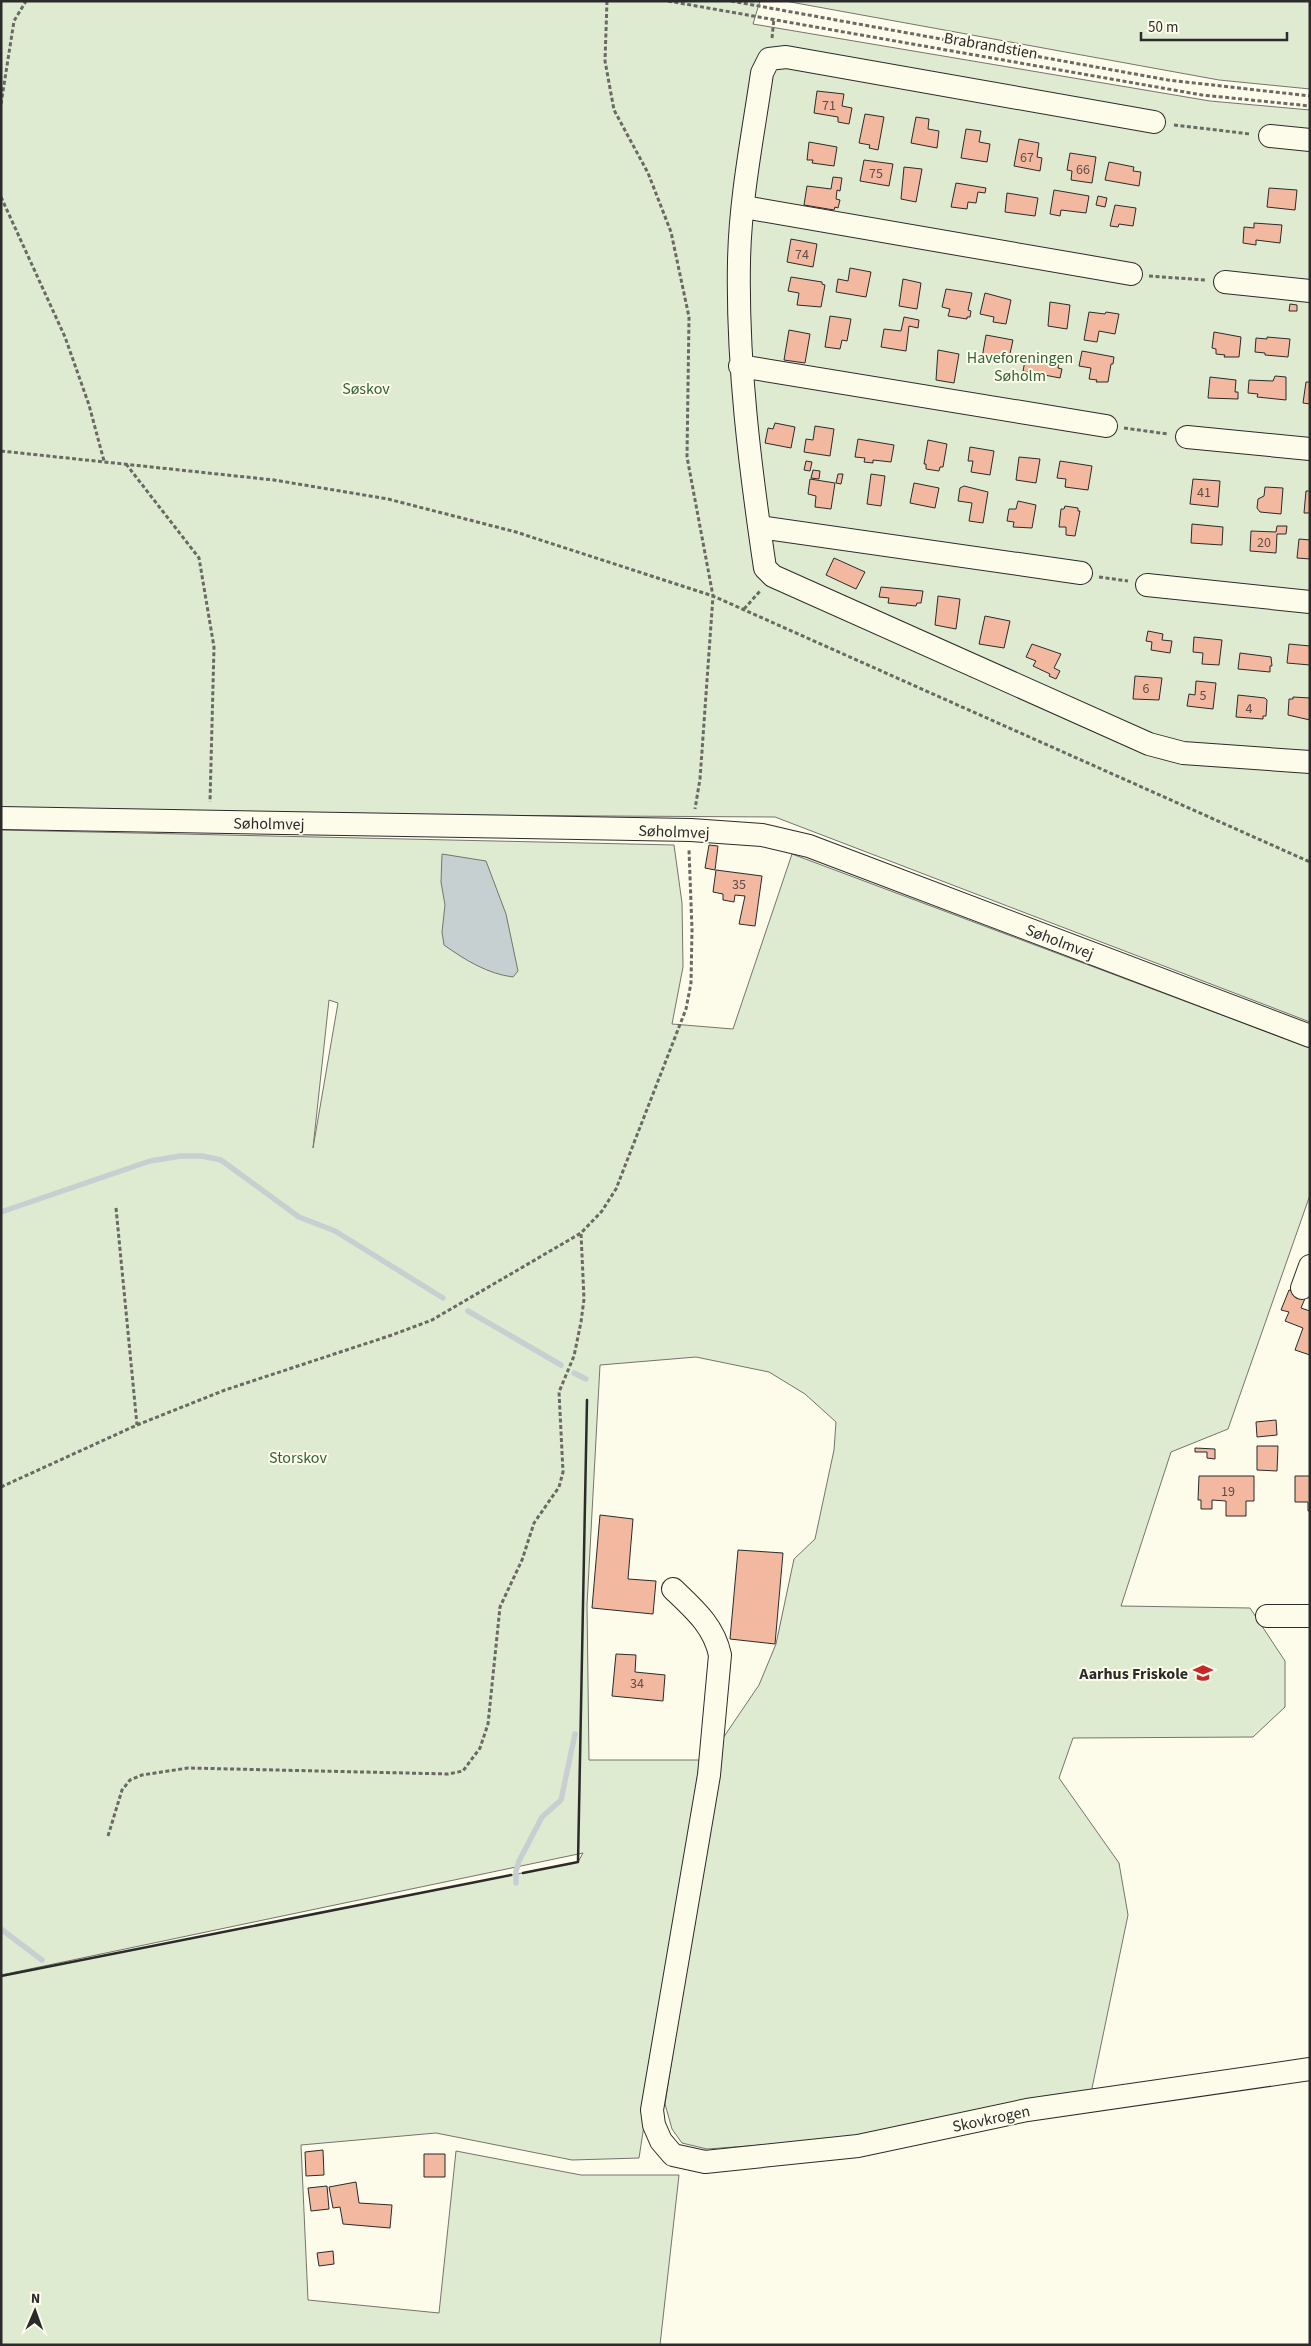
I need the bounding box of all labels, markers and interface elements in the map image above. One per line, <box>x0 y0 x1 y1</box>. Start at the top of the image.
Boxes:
scale bar <box>1141 10 1287 42</box>
text: 50 m <box>1148 17 1178 38</box>
street label: Brabrandstien <box>942 27 1039 65</box>
house number: 71 <box>822 96 836 116</box>
house number: 67 <box>1020 148 1034 168</box>
house number: 66 <box>1076 160 1090 180</box>
house number: 75 <box>869 164 883 184</box>
house number: 74 <box>795 245 809 265</box>
park label: Haveforeningen Søholm <box>967 347 1073 387</box>
park label: Søskov <box>342 378 390 400</box>
house number: 41 <box>1197 483 1211 503</box>
house number: 20 <box>1257 533 1271 553</box>
house number: 6 <box>1143 679 1150 699</box>
house number: 5 <box>1200 686 1207 706</box>
house number: 4 <box>1246 699 1253 719</box>
street label: Søholmvej <box>233 812 305 836</box>
street label: Søholmvej <box>638 820 710 844</box>
house number: 35 <box>732 875 746 895</box>
street label: Søholmvej <box>1022 919 1097 965</box>
park label: Storskov <box>269 1447 327 1469</box>
house number: 19 <box>1221 1482 1235 1502</box>
school or university icon: Aarhus Friskole <box>1192 1662 1214 1684</box>
place label: Aarhus Friskole <box>1078 1663 1188 1685</box>
house number: 34 <box>630 1674 644 1694</box>
street label: Skovkrogen <box>950 2100 1032 2138</box>
north arrow <box>10 2286 60 2336</box>
text: N <box>30 2289 40 2309</box>

